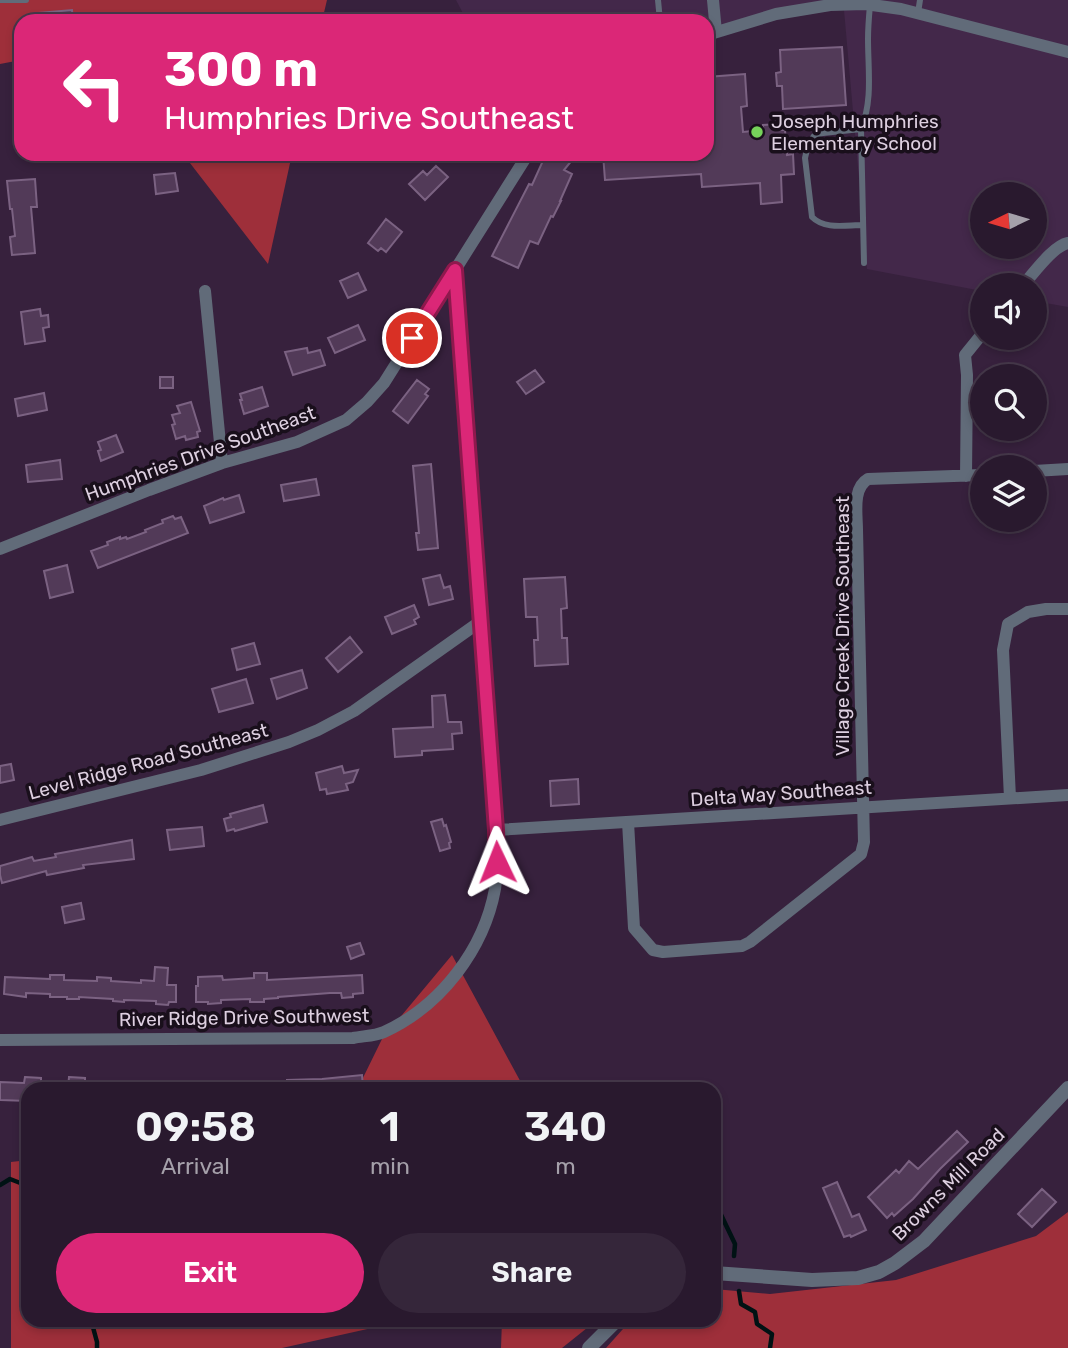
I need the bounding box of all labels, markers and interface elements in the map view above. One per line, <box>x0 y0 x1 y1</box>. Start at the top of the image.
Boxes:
text: 300 m <box>164 40 318 98</box>
icon: left <box>49 42 140 133</box>
text: Humphries Drive Southeast <box>164 99 574 137</box>
place label: Joseph Humphries Elementary School <box>771 110 939 155</box>
marker: Joseph Humphries Elementary School <box>749 124 765 140</box>
north arrow <box>970 182 1046 259</box>
map controls <box>970 182 1047 532</box>
button: sound <box>970 273 1047 350</box>
pin <box>382 308 442 368</box>
icon: arrive <box>393 319 431 357</box>
button: search <box>970 364 1047 441</box>
street label: Humphries Drive Southeast <box>82 401 319 506</box>
button: layers <box>970 455 1047 532</box>
street label: Village Creek Drive Southeast <box>831 495 854 756</box>
street label: Level Ridge Road Southeast <box>26 718 271 805</box>
street label: Delta Way Southeast <box>690 776 873 811</box>
position arrow <box>460 825 534 899</box>
street label: River Ridge Drive Southwest <box>119 1004 370 1031</box>
text: 09:58 <box>135 1102 256 1152</box>
text: 1 <box>380 1102 400 1152</box>
text: 340 <box>524 1102 607 1152</box>
street label: Browns Mill Road <box>887 1123 1010 1246</box>
text: Arrival <box>161 1152 230 1180</box>
text: min <box>370 1152 410 1180</box>
text: m <box>555 1152 576 1180</box>
button: Exit <box>56 1233 364 1313</box>
button: Share <box>378 1233 686 1313</box>

